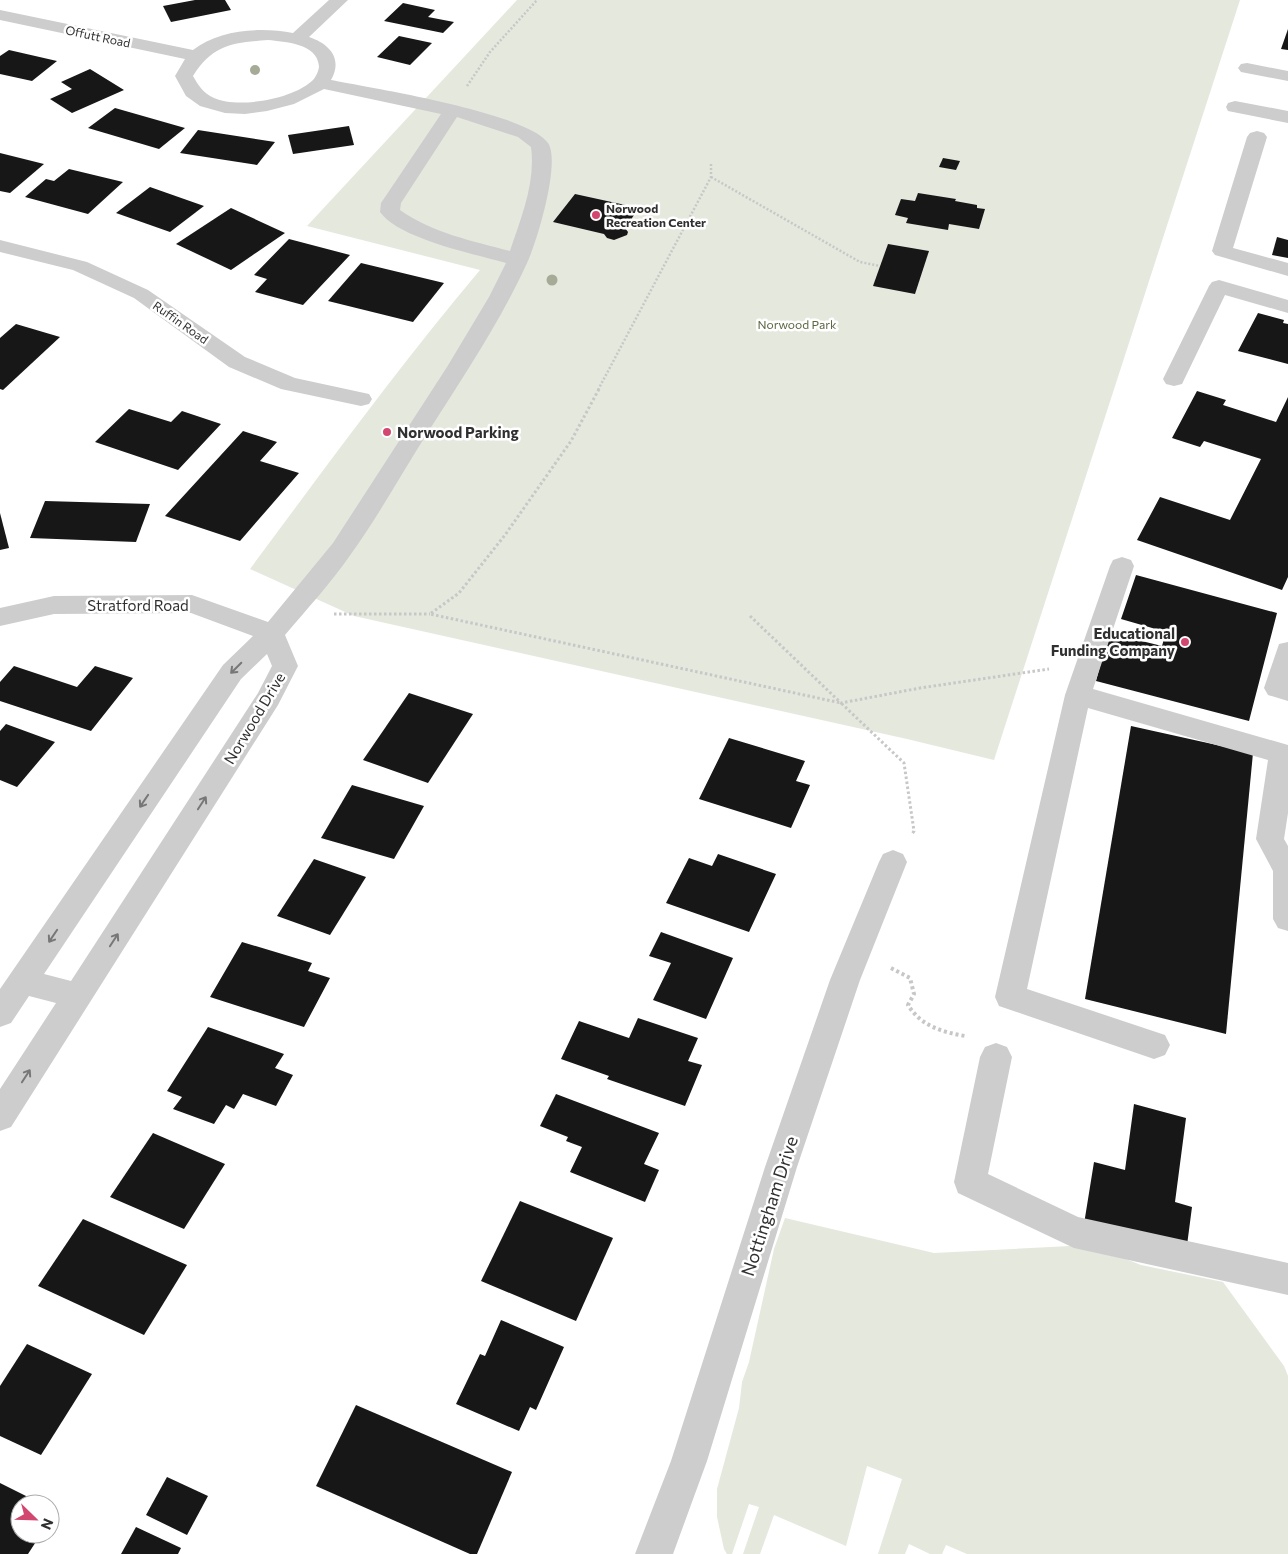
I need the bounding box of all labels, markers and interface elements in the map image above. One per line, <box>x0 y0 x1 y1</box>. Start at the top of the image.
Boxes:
street label: Offutt Road <box>64 22 132 50</box>
place label: Norwood Recreation Center <box>606 201 706 229</box>
marker: Norwood Recreation Center <box>590 209 602 221</box>
street label: Ruffin Road <box>151 298 211 346</box>
park label: Norwood Park <box>757 317 837 331</box>
place label: Norwood Parking <box>397 423 519 441</box>
marker: Norwood Parking <box>381 426 393 438</box>
street label: Stratford Road <box>87 596 189 614</box>
place label: Educational Funding Company <box>1051 624 1176 659</box>
marker: Educational Funding Company <box>1179 636 1191 648</box>
one-way arrow <box>230 662 243 674</box>
street label: Norwood Drive <box>220 669 288 767</box>
one-way arrow <box>139 794 149 808</box>
one-way arrow <box>197 796 207 810</box>
one-way arrow <box>48 929 58 943</box>
one-way arrow <box>110 933 120 947</box>
one-way arrow <box>22 1070 32 1084</box>
street label: Nottingham Drive <box>736 1133 802 1279</box>
north arrow <box>10 1494 60 1544</box>
text: N <box>38 1516 57 1532</box>

